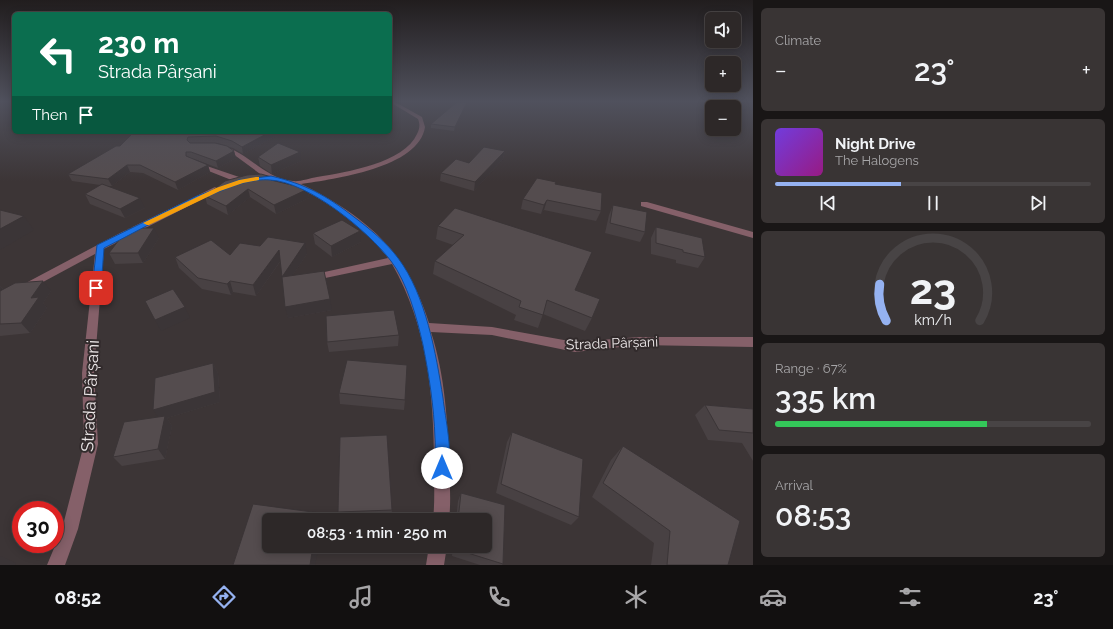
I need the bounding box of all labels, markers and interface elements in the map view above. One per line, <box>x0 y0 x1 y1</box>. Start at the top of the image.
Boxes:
map controls <box>705 12 741 136</box>
button: sound <box>705 12 741 48</box>
text: 230 m <box>98 27 179 60</box>
icon: left <box>32 28 84 80</box>
text: Climate <box>775 33 821 48</box>
text: 23° <box>914 53 955 88</box>
button: + <box>705 56 741 92</box>
text: − <box>775 57 787 83</box>
text: + <box>1082 57 1091 83</box>
text: Strada Pârșani <box>98 61 217 82</box>
button: − <box>705 100 741 136</box>
icon: arrive <box>75 104 97 126</box>
text: Then <box>32 106 67 124</box>
text: Night Drive <box>835 135 915 153</box>
text: The Halogens <box>835 153 919 168</box>
icon: previous <box>817 192 839 214</box>
icon: pause <box>922 192 944 214</box>
icon: next <box>1027 192 1049 214</box>
text: 23 <box>910 264 956 313</box>
pin <box>79 271 113 305</box>
icon: arrive <box>85 277 107 299</box>
text: km/h <box>914 311 952 327</box>
street label: Strada Pârșani <box>566 333 658 353</box>
street label: Strada Pârșani <box>77 340 103 452</box>
text: Range · 67% <box>775 361 847 376</box>
text: 335 km <box>775 381 876 416</box>
position arrow <box>421 447 463 489</box>
text: Arrival <box>775 478 813 493</box>
text: 08:53 <box>775 498 851 533</box>
speed limit sign: 30 <box>12 501 64 553</box>
text: 08:53 · 1 min · 250 m <box>307 524 447 542</box>
icon: directions <box>210 583 238 611</box>
icon: music <box>347 583 375 611</box>
icon: phone <box>485 583 513 611</box>
icon: climate <box>622 583 650 611</box>
icon: car <box>759 583 787 611</box>
icon: filters <box>896 583 924 611</box>
text: 08:52 <box>55 587 101 608</box>
text: 23° <box>1033 587 1058 608</box>

